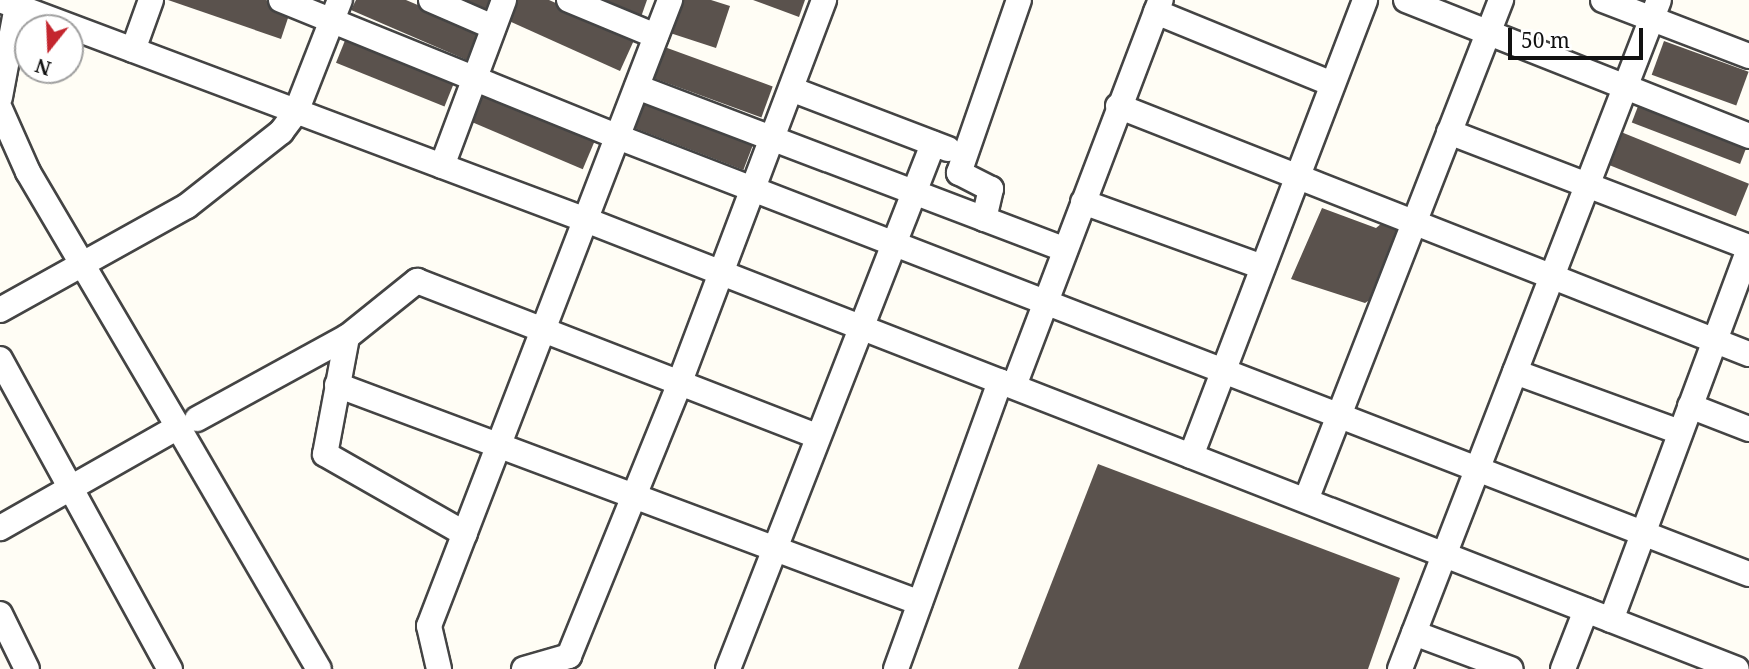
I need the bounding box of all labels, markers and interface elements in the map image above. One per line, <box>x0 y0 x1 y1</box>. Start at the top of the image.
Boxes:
north arrow <box>14 14 84 84</box>
scale bar <box>1511 14 1646 58</box>
text: 50 m <box>1521 26 1570 54</box>
text: N <box>32 52 54 82</box>

